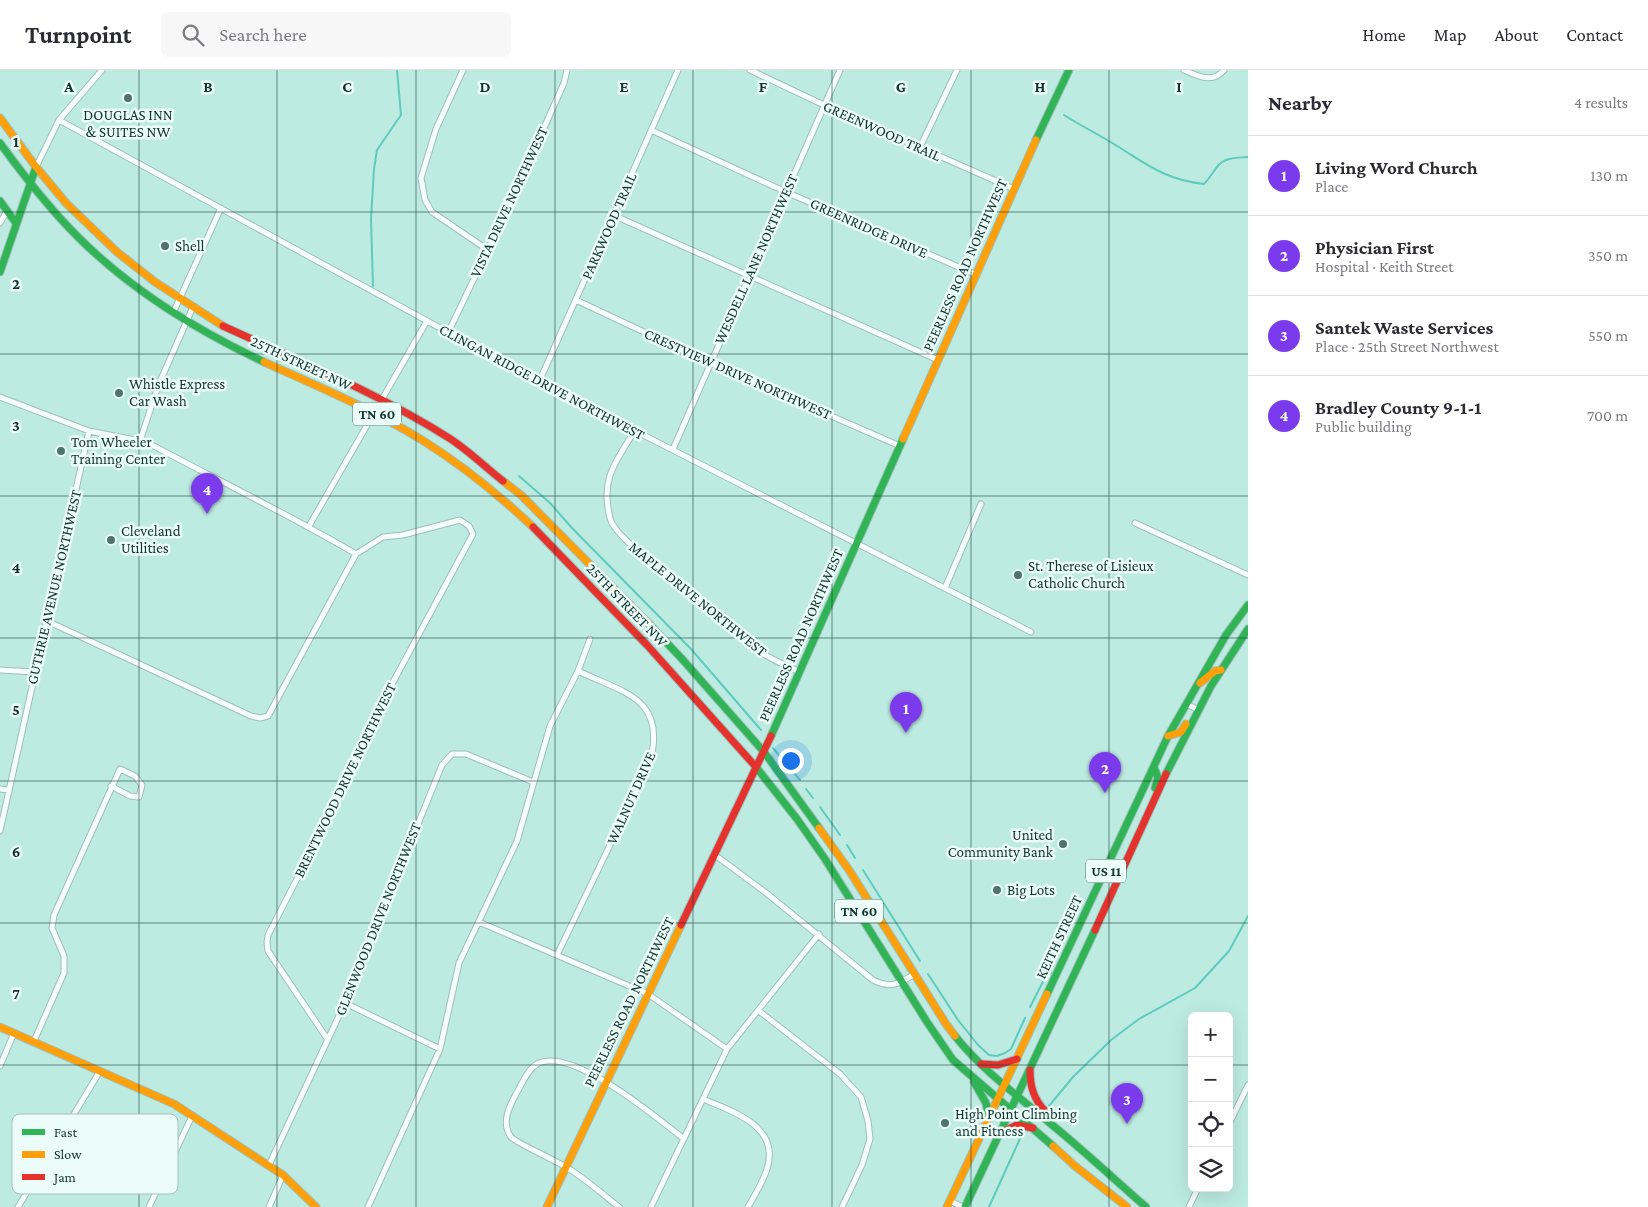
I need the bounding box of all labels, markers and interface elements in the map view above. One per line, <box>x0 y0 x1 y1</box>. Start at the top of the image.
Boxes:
search box <box>161 12 511 57</box>
text: Turnpoint <box>25 21 131 48</box>
icon: search <box>179 21 207 49</box>
text: Search here <box>219 24 307 45</box>
text: Home <box>1363 25 1406 45</box>
text: Map <box>1434 25 1466 45</box>
text: About <box>1494 25 1538 45</box>
text: Contact <box>1566 25 1623 45</box>
text: A <box>63 78 74 95</box>
text: B <box>203 78 213 95</box>
text: C <box>342 78 352 95</box>
text: D <box>479 78 491 95</box>
text: E <box>619 78 629 95</box>
text: F <box>759 78 768 95</box>
text: G <box>896 78 906 95</box>
text: H <box>1035 78 1046 95</box>
text: I <box>1176 78 1182 95</box>
text: Nearby <box>1268 91 1332 115</box>
marker: DOUGLAS INN & SUITES NW <box>122 92 134 104</box>
text: 4 results <box>1574 94 1628 111</box>
street label: GREENWOOD TRAIL <box>821 98 944 164</box>
place label: DOUGLAS INN & SUITES NW <box>83 107 173 140</box>
street label: VISTA DRIVE NORTHWEST <box>467 124 551 280</box>
text: 1 <box>13 133 19 150</box>
text: Living Word Church <box>1315 157 1478 178</box>
text: 1 <box>1281 167 1287 184</box>
text: 130 m <box>1590 167 1628 184</box>
street label: PARKWOOD TRAIL <box>578 170 640 282</box>
street label: WESDELL LANE NORTHWEST <box>711 171 801 347</box>
street label: PEERLESS ROAD NORTHWEST <box>920 176 1010 354</box>
text: Place <box>1315 178 1348 195</box>
street label: GREENRIDGE DRIVE <box>808 195 930 261</box>
text: Physician First <box>1315 237 1434 258</box>
place label: Shell <box>175 238 205 254</box>
marker: Shell <box>159 240 171 252</box>
text: 2 <box>1280 247 1288 264</box>
text: 350 m <box>1588 247 1628 264</box>
text: Hospital · Keith Street <box>1315 258 1454 275</box>
text: 2 <box>12 275 20 292</box>
text: Santek Waste Services <box>1315 317 1493 338</box>
street label: CLINGAN RIDGE DRIVE NORTHWEST <box>437 321 647 443</box>
street label: CRESTVIEW DRIVE NORTHWEST <box>642 325 834 423</box>
text: 3 <box>1280 327 1288 344</box>
text: 550 m <box>1588 327 1628 344</box>
street label: 25TH STREET NW <box>248 333 354 393</box>
text: Place · 25th Street Northwest <box>1315 338 1499 355</box>
place label: Whistle Express Car Wash <box>129 376 225 409</box>
marker: Whistle Express Car Wash <box>113 387 125 399</box>
text: Bradley County 9-1-1 <box>1315 397 1481 418</box>
road number: TN 60 <box>353 402 401 426</box>
text: 4 <box>1280 407 1288 424</box>
text: 700 m <box>1587 407 1628 424</box>
text: 3 <box>12 417 20 434</box>
text: Public building <box>1315 418 1412 435</box>
place label: Tom Wheeler Training Center <box>71 434 166 468</box>
marker: Tom Wheeler Training Center <box>55 445 67 457</box>
pin: 4 <box>191 473 223 514</box>
street label: GUTHRIE AVENUE NORTHWEST <box>24 488 84 686</box>
place label: Cleveland Utilities <box>121 523 181 556</box>
marker: Cleveland Utilities <box>105 534 117 546</box>
street label: MAPLE DRIVE NORTHWEST <box>626 539 770 659</box>
street label: PEERLESS ROAD NORTHWEST <box>756 546 846 724</box>
place label: St. Therese of Lisieux Catholic Church <box>1028 558 1153 591</box>
text: 4 <box>12 559 21 576</box>
street label: 25TH STREET NW <box>583 560 671 650</box>
marker: St. Therese of Lisieux Catholic Church <box>1012 569 1024 581</box>
street label: BRENTWOOD DRIVE NORTHWEST <box>291 680 399 880</box>
pin: 1 <box>890 692 922 733</box>
text: 5 <box>12 701 20 718</box>
your location <box>778 748 804 774</box>
street label: WALNUT DRIVE <box>603 749 659 847</box>
pin: 2 <box>1089 752 1121 793</box>
street label: GLENWOOD DRIVE NORTHWEST <box>332 820 424 1018</box>
place label: United Community Bank <box>948 827 1054 861</box>
marker: United Community Bank <box>1057 838 1069 850</box>
text: 6 <box>12 843 20 860</box>
road number: US 11 <box>1086 859 1126 882</box>
place label: Big Lots <box>1007 882 1055 899</box>
marker: Big Lots <box>991 884 1003 896</box>
street label: KEITH STREET <box>1033 893 1085 981</box>
road number: TN 60 <box>835 899 883 922</box>
street label: PEERLESS ROAD NORTHWEST <box>581 914 677 1090</box>
text: 7 <box>12 985 20 1002</box>
map controls <box>1188 1012 1233 1192</box>
button: + <box>1188 1012 1233 1057</box>
button: − <box>1188 1057 1233 1102</box>
pin: 3 <box>1111 1083 1143 1124</box>
button: locate <box>1188 1102 1233 1147</box>
place label: High Point Climbing and Fitness <box>955 1106 1077 1139</box>
legend <box>12 1114 178 1194</box>
marker: High Point Climbing and Fitness <box>939 1117 951 1129</box>
text: Fast <box>54 1124 78 1140</box>
text: Slow <box>54 1146 82 1162</box>
button: layers <box>1188 1147 1233 1192</box>
text: Jam <box>52 1169 76 1185</box>

